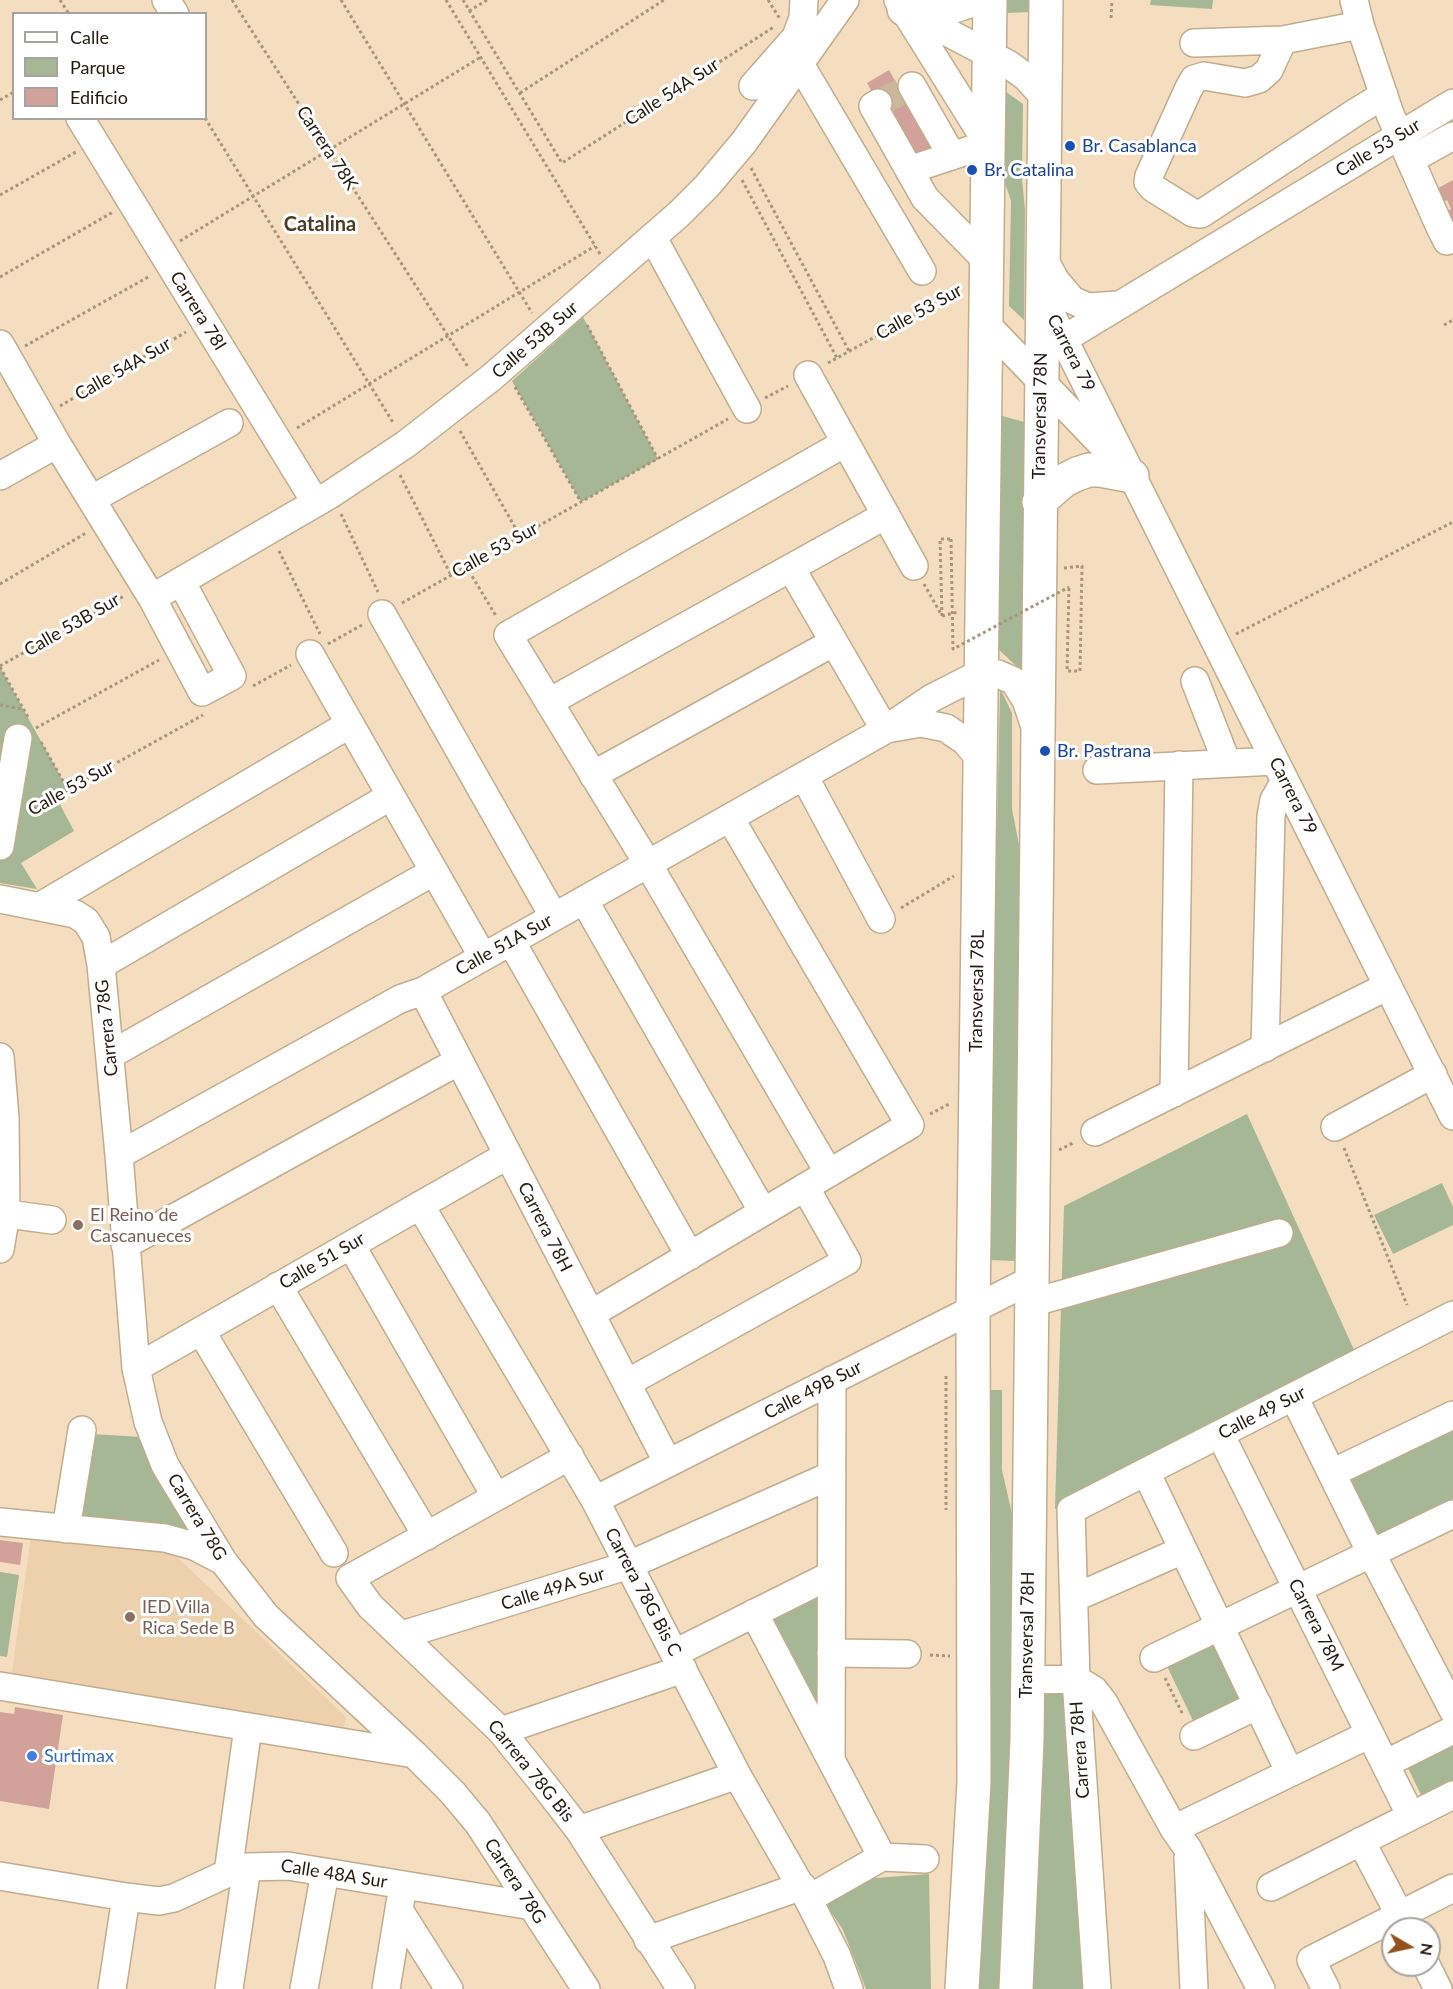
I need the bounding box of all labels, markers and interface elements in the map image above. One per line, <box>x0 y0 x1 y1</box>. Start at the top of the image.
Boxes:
legend <box>12 12 207 120</box>
text: Calle <box>70 26 109 48</box>
street label: Calle 54A Sur <box>621 54 723 130</box>
text: Parque <box>70 56 125 78</box>
text: Edificio <box>70 86 128 108</box>
street label: Carrera 78K <box>292 102 362 194</box>
street label: Calle 53 Sur <box>1332 114 1424 182</box>
place label: Br. Casablanca <box>1082 135 1197 157</box>
marker: Br. Casablanca <box>1063 139 1077 153</box>
place label: Br. Catalina <box>984 159 1074 181</box>
marker: Br. Catalina <box>965 163 979 177</box>
district label: Catalina <box>284 213 356 237</box>
street label: Carrera 78I <box>165 268 231 354</box>
street label: Calle 53 Sur <box>872 279 966 345</box>
street label: Calle 53B Sur <box>488 297 582 383</box>
street label: Carrera 79 <box>1042 311 1100 395</box>
street label: Calle 54A Sur <box>71 333 175 405</box>
street label: Transversal 78N <box>1028 352 1052 480</box>
street label: Calle 53 Sur <box>448 517 542 583</box>
street label: Calle 53B Sur <box>20 589 124 661</box>
place label: Br. Pastrana <box>1057 740 1151 762</box>
marker: Br. Pastrana <box>1038 744 1052 758</box>
street label: Carrera 79 <box>1264 754 1322 838</box>
street label: Calle 53 Sur <box>24 755 118 821</box>
street label: Calle 51A Sur <box>452 910 556 980</box>
street label: Transversal 78L <box>965 930 989 1052</box>
street label: Carrera 78G <box>91 979 123 1077</box>
street label: Carrera 78H <box>513 1179 577 1275</box>
place label: El Reino de Cascanueces <box>90 1204 192 1246</box>
marker: El Reino de Cascanueces <box>71 1218 85 1232</box>
street label: Calle 51 Sur <box>275 1228 369 1294</box>
street label: Calle 49B Sur <box>760 1356 866 1424</box>
street label: Calle 49 Sur <box>1215 1382 1309 1444</box>
street label: Carrera 78G <box>163 1470 231 1564</box>
street label: Carrera 78G Bis C <box>600 1524 686 1660</box>
street label: Calle 49A Sur <box>498 1563 608 1615</box>
street label: Transversal 78H <box>1015 1571 1039 1699</box>
street label: Carrera 78M <box>1284 1575 1348 1675</box>
place label: IED Villa Rica Sede B <box>142 1596 235 1638</box>
marker: IED Villa Rica Sede B <box>123 1610 137 1624</box>
street label: Carrera 78H <box>1066 1700 1094 1800</box>
street label: Carrera 78G Bis <box>483 1715 579 1827</box>
place label: Surtimax <box>44 1745 114 1767</box>
marker: Surtimax <box>25 1749 39 1763</box>
street label: Carrera 78G <box>479 1834 551 1928</box>
street label: Calle 48A Sur <box>279 1855 389 1893</box>
north arrow <box>1381 1917 1441 1977</box>
text: N <box>1417 1942 1438 1957</box>

